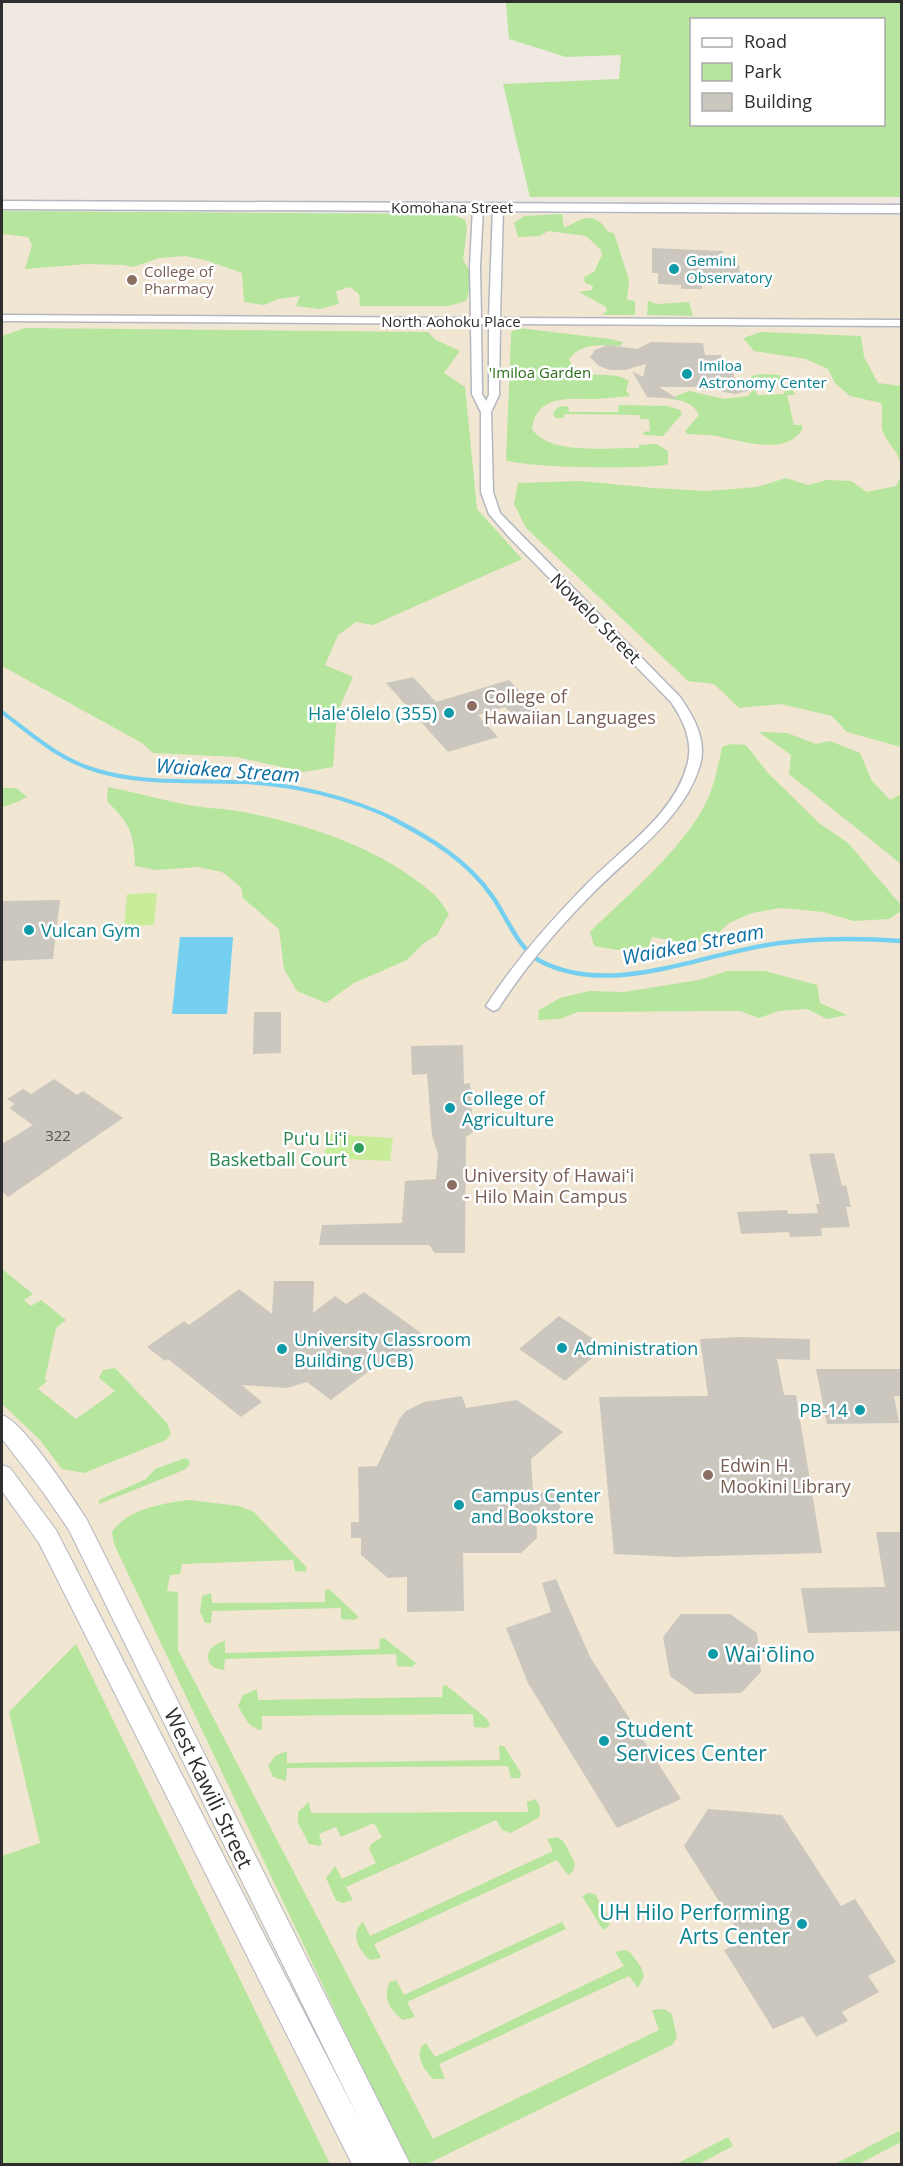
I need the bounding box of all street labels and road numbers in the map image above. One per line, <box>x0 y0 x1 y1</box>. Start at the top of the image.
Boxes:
street label: Komohana Street <box>391 197 513 217</box>
street label: North Aohoku Place <box>381 311 521 331</box>
street label: Nowelo Street <box>546 568 646 668</box>
street label: West Kawili Street <box>158 1703 260 1873</box>

